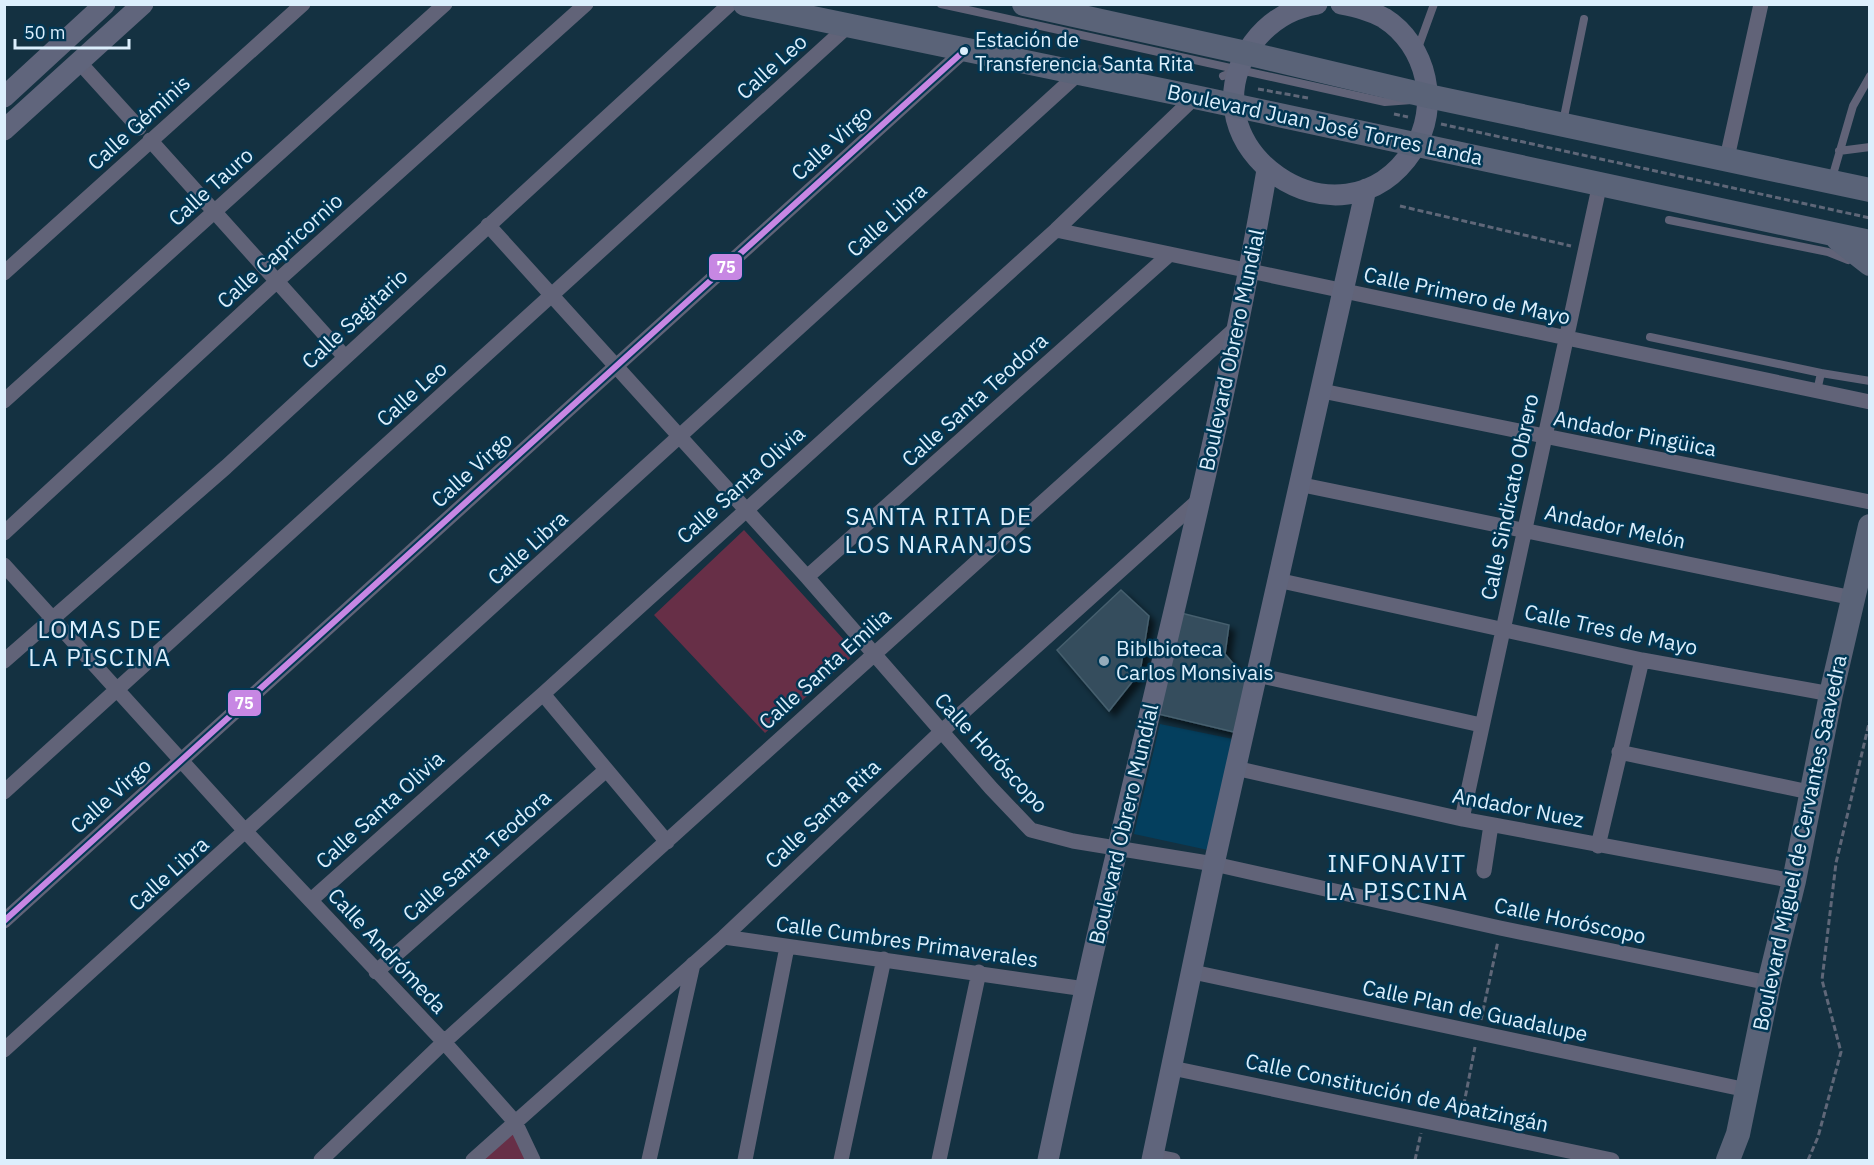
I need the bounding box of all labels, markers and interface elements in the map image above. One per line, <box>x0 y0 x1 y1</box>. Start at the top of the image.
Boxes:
scale bar <box>15 12 129 50</box>
text: 50 m <box>24 21 66 44</box>
place label: Estación de Transferencia Santa Rita <box>975 26 1194 77</box>
street label: Calle Leo <box>730 27 813 105</box>
marker: Estación de Transferencia Santa Rita <box>958 45 970 57</box>
street label: Calle Géminis <box>81 69 196 176</box>
street label: Boulevard Juan José Torres Landa <box>1165 77 1486 171</box>
street label: Calle Virgo <box>785 98 878 186</box>
street label: Calle Tauro <box>162 141 259 232</box>
street label: Calle Libra <box>840 176 932 263</box>
street label: Calle Capricornio <box>210 186 348 314</box>
street label: Boulevard Obrero Mundial <box>1192 226 1270 473</box>
line badge: 75 <box>708 253 743 281</box>
text: 75 <box>716 257 736 277</box>
street label: Calle Primero de Mayo <box>1361 259 1573 331</box>
street label: Calle Sagitario <box>295 262 413 375</box>
street label: Calle Santa Teodora <box>895 326 1053 472</box>
street label: Calle Leo <box>370 354 453 432</box>
street label: Calle Sindicato Obrero <box>1473 391 1545 603</box>
street label: Andador Pingüica <box>1551 404 1719 463</box>
street label: Calle Santa Olivia <box>670 419 810 549</box>
street label: Calle Virgo <box>425 425 518 513</box>
street label: Andador Melón <box>1542 497 1688 555</box>
district label: SANTA RITA DE LOS NARANJOS <box>844 500 1034 560</box>
street label: Calle Libra <box>481 504 573 591</box>
street label: Calle Tres de Mayo <box>1522 597 1700 661</box>
street label: Calle Santa Emilia <box>752 601 896 735</box>
district label: LOMAS DE LA PISCINA <box>28 613 172 673</box>
place label: Biblbioteca Carlos Monsivais <box>1116 634 1274 686</box>
street label: Boulevard Miguel de Cervantes Saavedra <box>1745 652 1853 1033</box>
marker: Biblbioteca Carlos Monsivais <box>1097 654 1111 668</box>
street label: Calle Horóscopo <box>929 686 1055 818</box>
line badge: 75 <box>227 689 262 717</box>
text: 75 <box>234 693 254 713</box>
street label: Boulevard Obrero Mundial <box>1082 700 1164 947</box>
street label: Calle Santa Olivia <box>309 744 449 874</box>
street label: Calle Virgo <box>64 751 157 839</box>
street label: Calle Santa Rita <box>759 752 886 874</box>
street label: Andador Nuez <box>1450 781 1587 834</box>
street label: Calle Santa Teodora <box>396 783 556 927</box>
street label: Calle Libra <box>122 830 214 917</box>
district label: INFONAVIT LA PISCINA <box>1325 847 1469 907</box>
street label: Calle Andrómeda <box>322 881 453 1019</box>
street label: Calle Horóscopo <box>1492 890 1649 950</box>
street label: Calle Cumbres Primaverales <box>774 909 1040 973</box>
street label: Calle Plan de Guadalupe <box>1360 972 1590 1048</box>
street label: Calle Constitución de Apatzingán <box>1243 1046 1551 1138</box>

